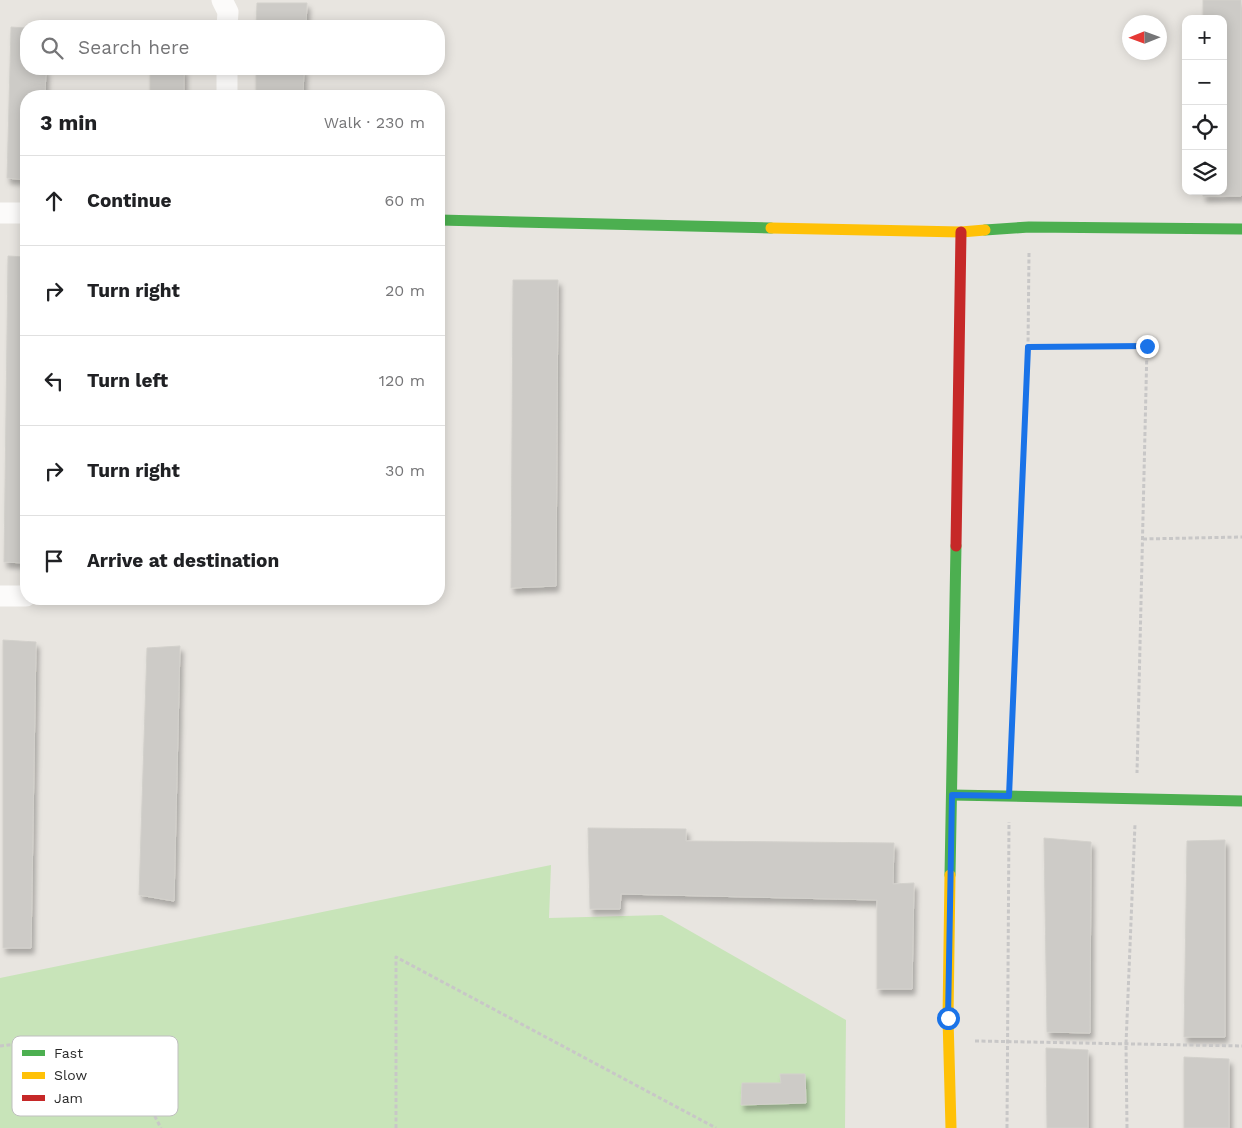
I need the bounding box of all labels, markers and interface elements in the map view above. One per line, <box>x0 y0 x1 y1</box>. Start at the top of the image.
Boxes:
north arrow <box>1122 15 1167 60</box>
map controls <box>1182 15 1227 195</box>
button: + <box>1182 15 1227 60</box>
search box <box>20 20 445 75</box>
icon: search <box>38 34 66 62</box>
text: Search here <box>78 36 189 59</box>
button: − <box>1182 60 1227 105</box>
button: locate <box>1182 105 1227 150</box>
text: 3 min <box>40 110 97 135</box>
text: Walk · 230 m <box>324 113 425 132</box>
button: layers <box>1182 150 1227 195</box>
icon: ahead <box>40 187 68 215</box>
text: Continue <box>87 189 171 212</box>
text: 60 m <box>385 191 425 210</box>
icon: right <box>40 277 68 305</box>
text: Turn right <box>87 279 180 302</box>
text: 20 m <box>385 281 425 300</box>
route end <box>1136 335 1159 358</box>
icon: left <box>40 367 68 395</box>
text: Turn left <box>87 369 168 392</box>
text: 120 m <box>379 371 425 390</box>
icon: right <box>40 457 68 485</box>
text: Turn right <box>87 459 180 482</box>
text: 30 m <box>385 461 425 480</box>
icon: arrive <box>40 547 68 575</box>
text: Arrive at destination <box>87 549 279 572</box>
route start <box>937 1007 960 1030</box>
legend <box>12 1036 178 1116</box>
text: Fast <box>54 1045 83 1061</box>
text: Slow <box>54 1067 87 1083</box>
text: Jam <box>54 1090 83 1106</box>

